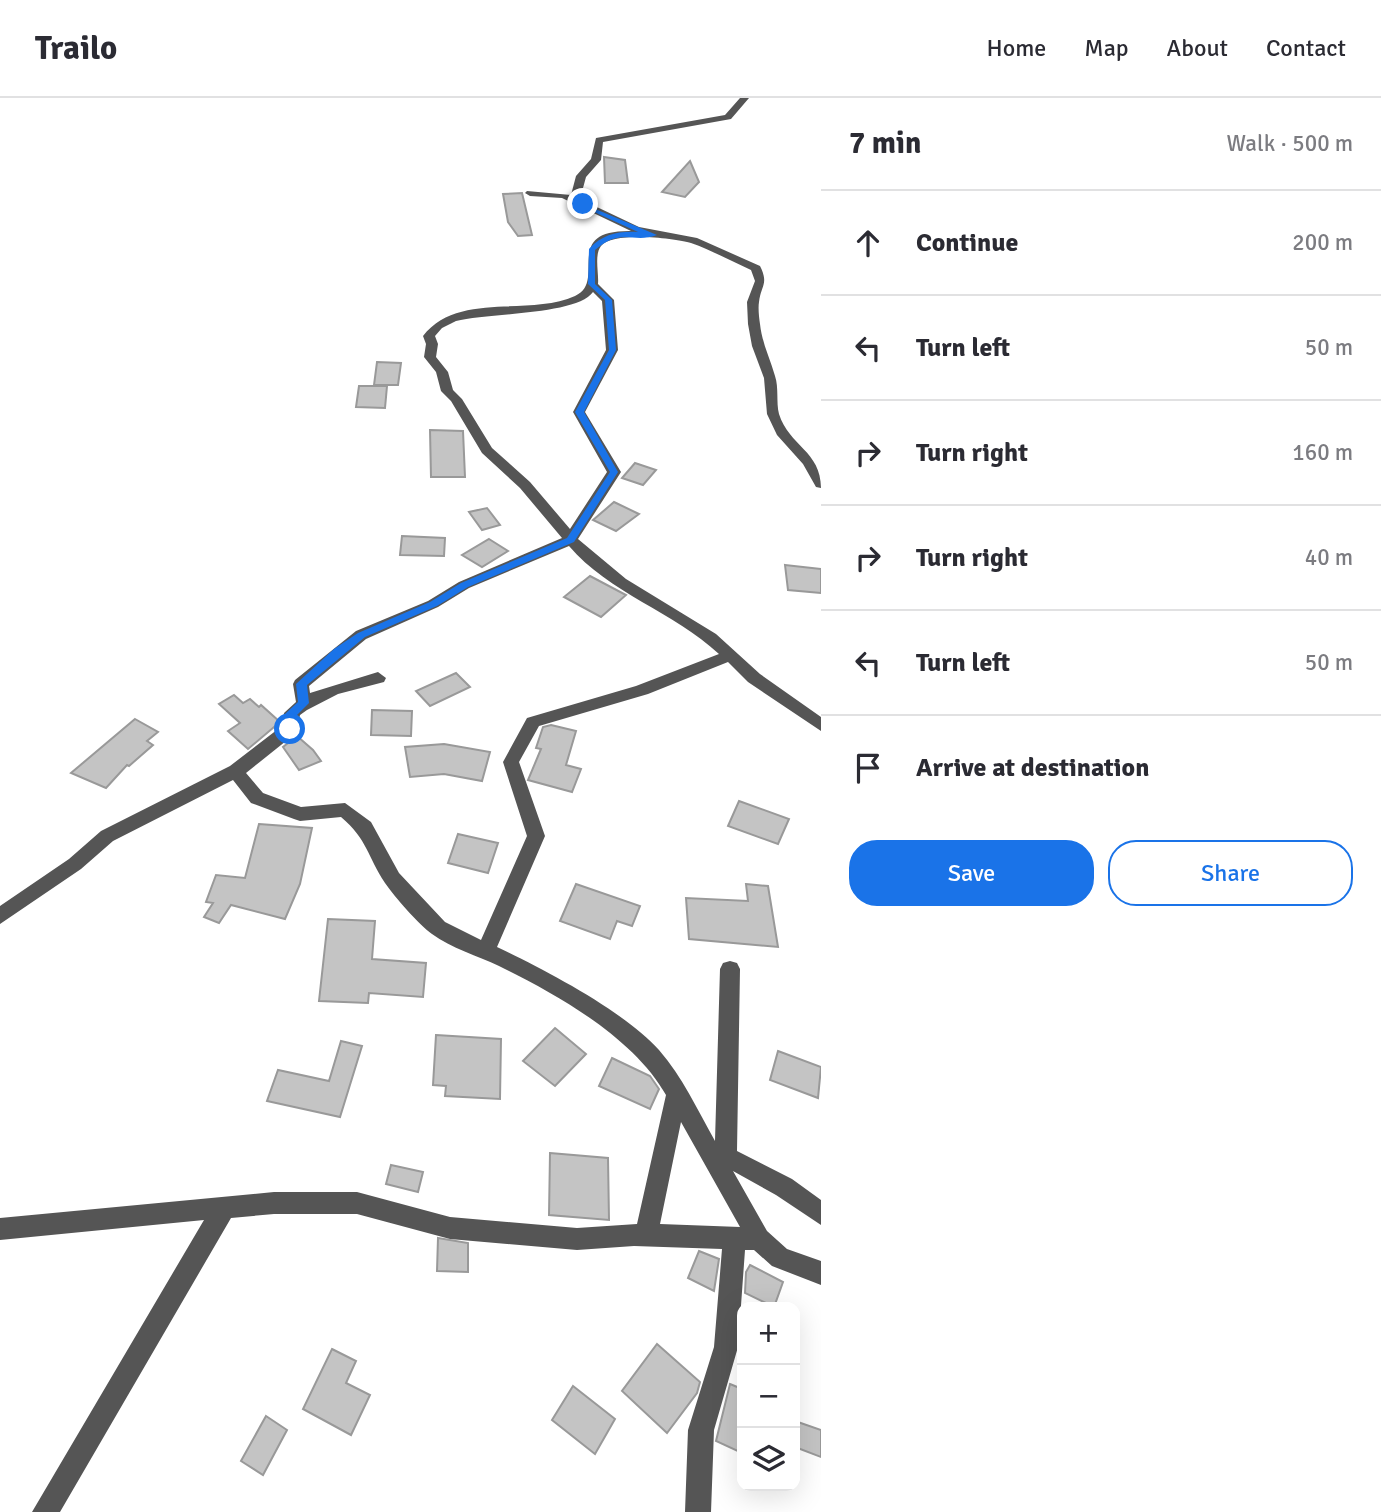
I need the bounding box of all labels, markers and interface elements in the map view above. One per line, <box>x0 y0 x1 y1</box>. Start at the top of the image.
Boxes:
text: Trailo <box>35 28 117 69</box>
text: Home <box>986 33 1046 63</box>
text: Map <box>1084 33 1129 63</box>
text: About <box>1167 33 1228 63</box>
text: Contact <box>1266 33 1346 63</box>
text: 7 min <box>849 125 921 162</box>
text: Walk · 500 m <box>1227 129 1353 158</box>
route end <box>567 188 598 219</box>
icon: ahead <box>849 224 887 262</box>
text: Continue <box>916 227 1018 259</box>
text: 200 m <box>1292 228 1353 257</box>
icon: left <box>849 329 887 367</box>
text: Turn left <box>916 332 1010 364</box>
text: 50 m <box>1305 333 1353 362</box>
icon: right <box>849 434 887 472</box>
text: Turn right <box>916 437 1028 469</box>
text: 160 m <box>1292 438 1353 467</box>
icon: right <box>849 539 887 577</box>
text: Turn right <box>916 542 1028 574</box>
text: 40 m <box>1305 543 1353 572</box>
icon: left <box>849 644 887 682</box>
text: Turn left <box>916 647 1010 679</box>
text: 50 m <box>1305 648 1353 677</box>
route start <box>274 713 305 744</box>
icon: arrive <box>849 749 887 787</box>
text: Arrive at destination <box>916 752 1149 784</box>
button: Save <box>849 840 1094 906</box>
button: Share <box>1108 840 1353 906</box>
map controls <box>737 1302 800 1491</box>
button: + <box>737 1302 800 1365</box>
button: − <box>737 1365 800 1428</box>
button: layers <box>737 1428 800 1491</box>

